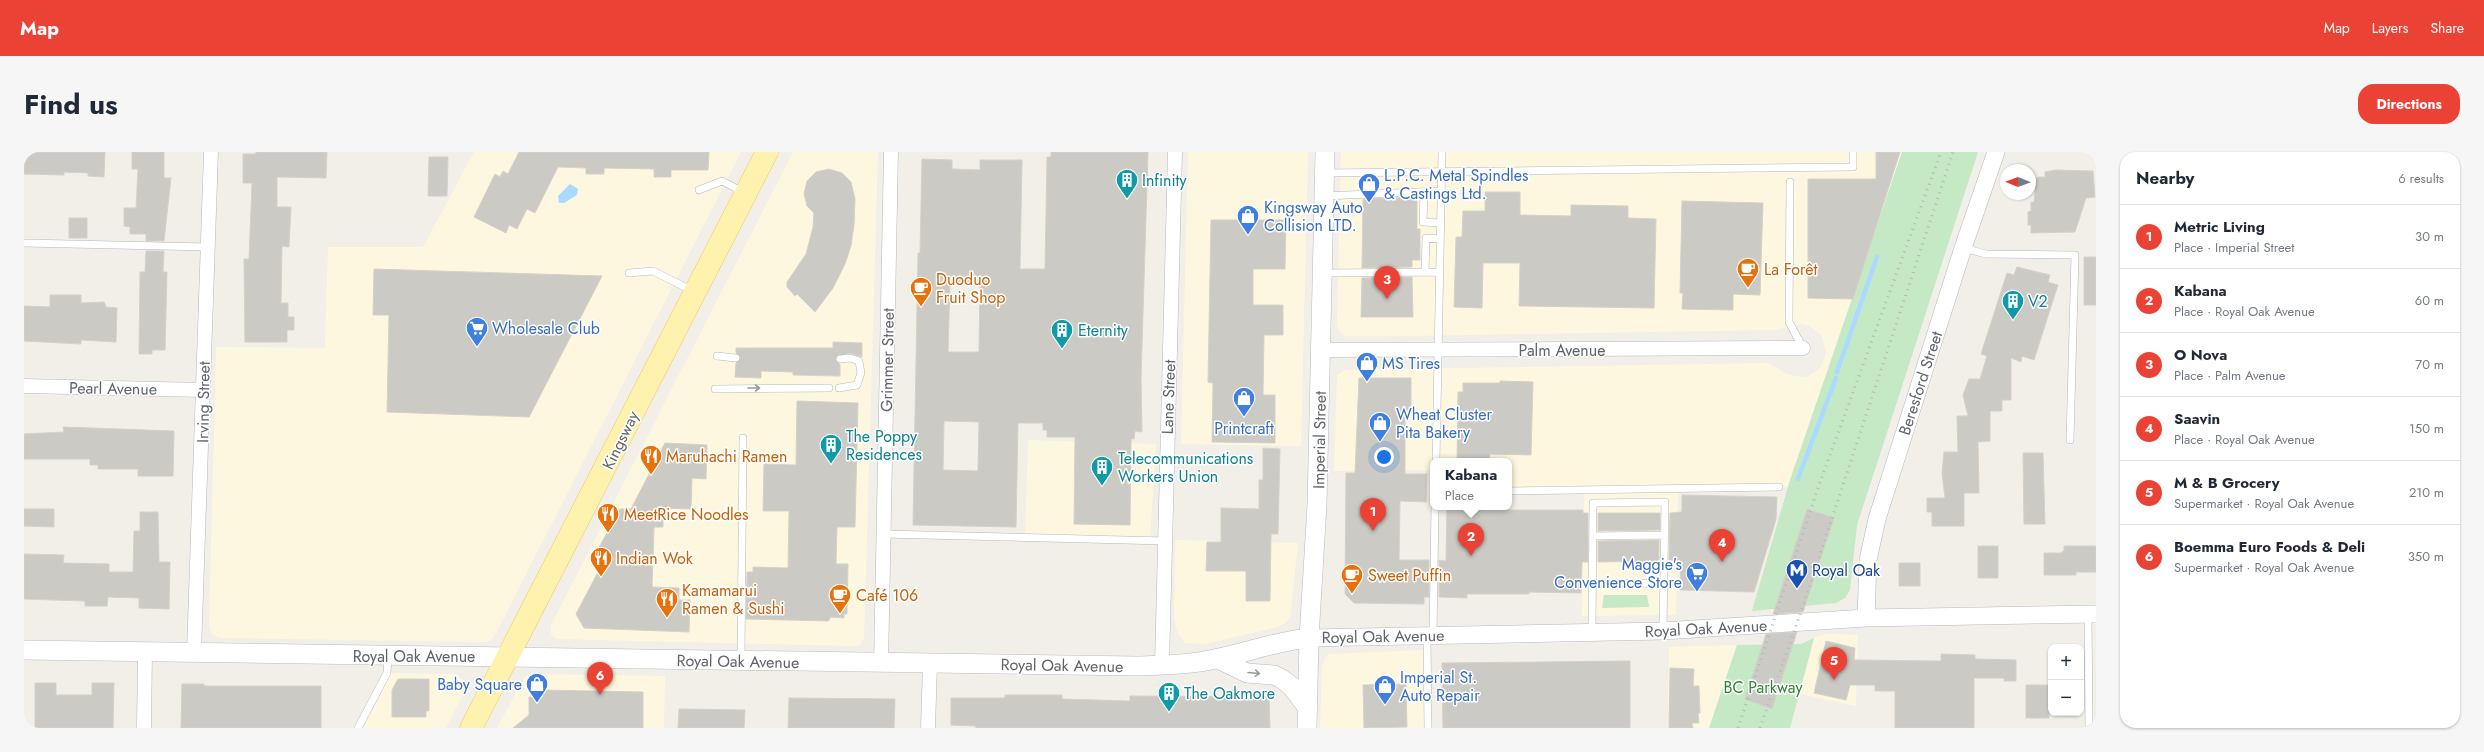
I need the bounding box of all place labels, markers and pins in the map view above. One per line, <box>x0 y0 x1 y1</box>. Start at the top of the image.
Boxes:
place label: L.P.C. Metal Spindles & Castings Ltd. <box>1384 164 1528 205</box>
building icon: Infinity <box>1114 167 1140 200</box>
place label: Infinity <box>1142 169 1187 192</box>
shop icon: L.P.C. Metal Spindles & Castings Ltd. <box>1356 171 1382 204</box>
place label: Kingsway Auto Collision LTD. <box>1264 196 1363 237</box>
shop icon: Kingsway Auto Collision LTD. <box>1235 203 1261 236</box>
cafe icon: La Forêt <box>1735 256 1761 289</box>
place label: La Forêt <box>1764 258 1817 281</box>
pin: 3 <box>1374 266 1400 299</box>
place label: Duoduo Fruit Shop <box>936 268 1005 309</box>
cafe icon: Duoduo Fruit Shop <box>908 275 934 308</box>
building icon: V2 <box>2000 288 2026 321</box>
place label: V2 <box>2028 290 2048 313</box>
supermarket icon: Wholesale Club <box>464 315 490 348</box>
place label: Wholesale Club <box>492 317 600 340</box>
building icon: Eternity <box>1049 317 1075 350</box>
place label: Eternity <box>1078 319 1129 342</box>
shop icon: MS Tires <box>1354 350 1380 383</box>
place label: MS Tires <box>1382 352 1440 375</box>
shop icon: Printcraft <box>1231 385 1257 418</box>
place label: Wheat Cluster Pita Bakery <box>1396 403 1492 444</box>
shop icon: Wheat Cluster Pita Bakery <box>1367 410 1393 443</box>
place label: Printcraft <box>1214 417 1274 440</box>
place label: The Poppy Residences <box>846 425 922 466</box>
building icon: The Poppy Residences <box>818 432 844 465</box>
restaurant icon: Maruhachi Ramen <box>638 443 664 476</box>
place label: Maruhachi Ramen <box>666 445 787 468</box>
place label: Telecommunications Workers Union <box>1118 447 1253 488</box>
building icon: Telecommunications Workers Union <box>1089 454 1115 487</box>
pin: 1 <box>1360 498 1386 531</box>
restaurant icon: MeetRice Noodles <box>595 501 621 534</box>
place label: MeetRice Noodles <box>624 503 748 526</box>
pin: 2 <box>1458 523 1484 556</box>
pin: 4 <box>1709 529 1735 562</box>
restaurant icon: Indian Wok <box>588 545 614 578</box>
place label: Indian Wok <box>616 547 694 570</box>
place label: Maggie's Convenience Store <box>1554 553 1682 594</box>
metro station icon: Royal Oak <box>1784 557 1810 590</box>
place label: Royal Oak <box>1812 559 1881 582</box>
supermarket icon: Maggie's Convenience Store <box>1684 560 1710 593</box>
cafe icon: Sweet Puffin <box>1339 562 1365 595</box>
place label: Sweet Puffin <box>1368 564 1451 587</box>
place label: Kamamarui Ramen & Sushi <box>682 579 784 620</box>
cafe icon: Café 106 <box>827 582 853 615</box>
place label: Café 106 <box>856 584 918 607</box>
restaurant icon: Kamamarui Ramen & Sushi <box>654 586 680 619</box>
pin: 5 <box>1821 647 1847 680</box>
pin: 6 <box>587 662 613 695</box>
place label: Imperial St. Auto Repair <box>1400 666 1480 707</box>
shop icon: Baby Square <box>524 671 550 704</box>
place label: Baby Square <box>437 673 522 696</box>
shop icon: Imperial St. Auto Repair <box>1372 673 1398 706</box>
building icon: The Oakmore <box>1156 680 1182 713</box>
place label: The Oakmore <box>1184 682 1275 705</box>

